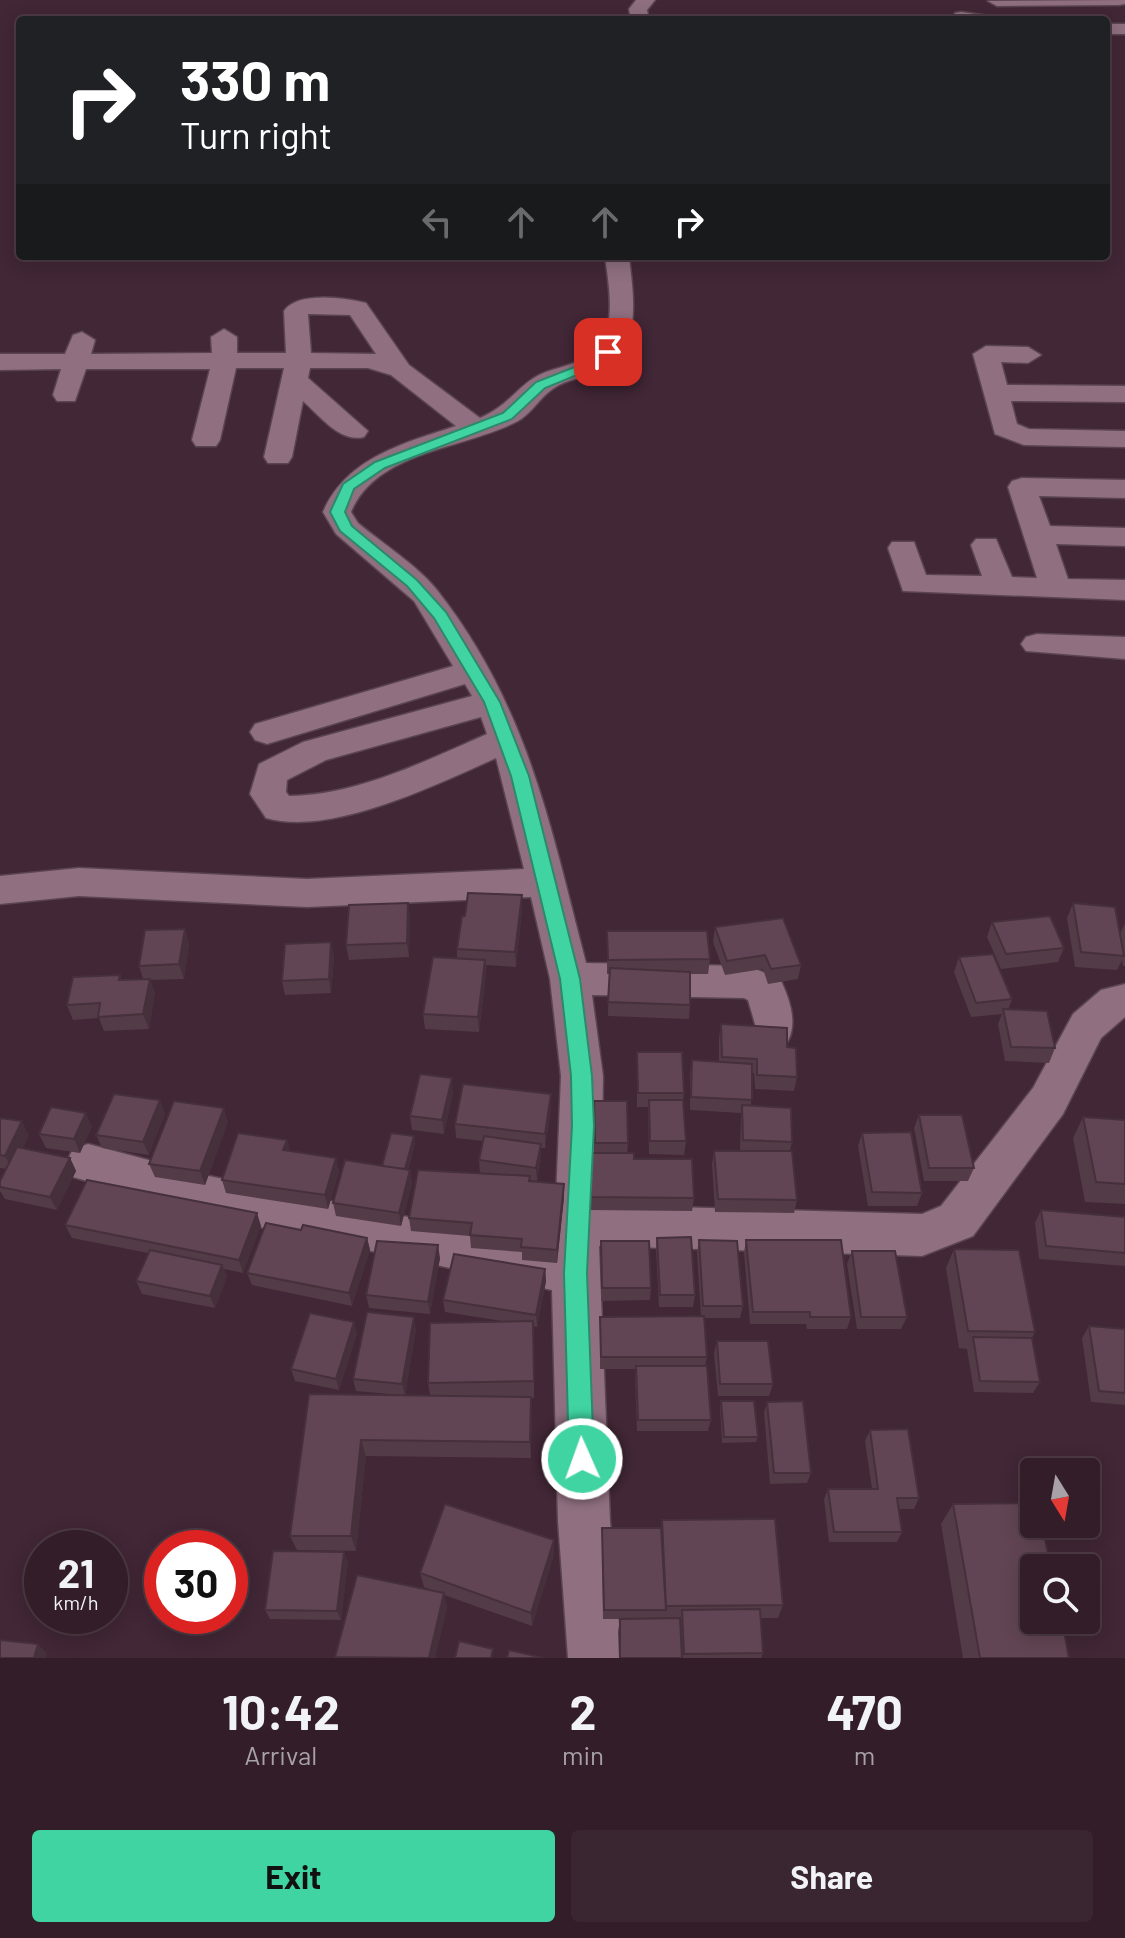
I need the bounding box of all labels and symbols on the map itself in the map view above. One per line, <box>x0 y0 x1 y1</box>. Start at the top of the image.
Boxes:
pin <box>574 318 642 386</box>
position arrow <box>540 1417 624 1501</box>
north arrow <box>1020 1458 1100 1538</box>
speed limit sign: 30 <box>144 1530 248 1634</box>

